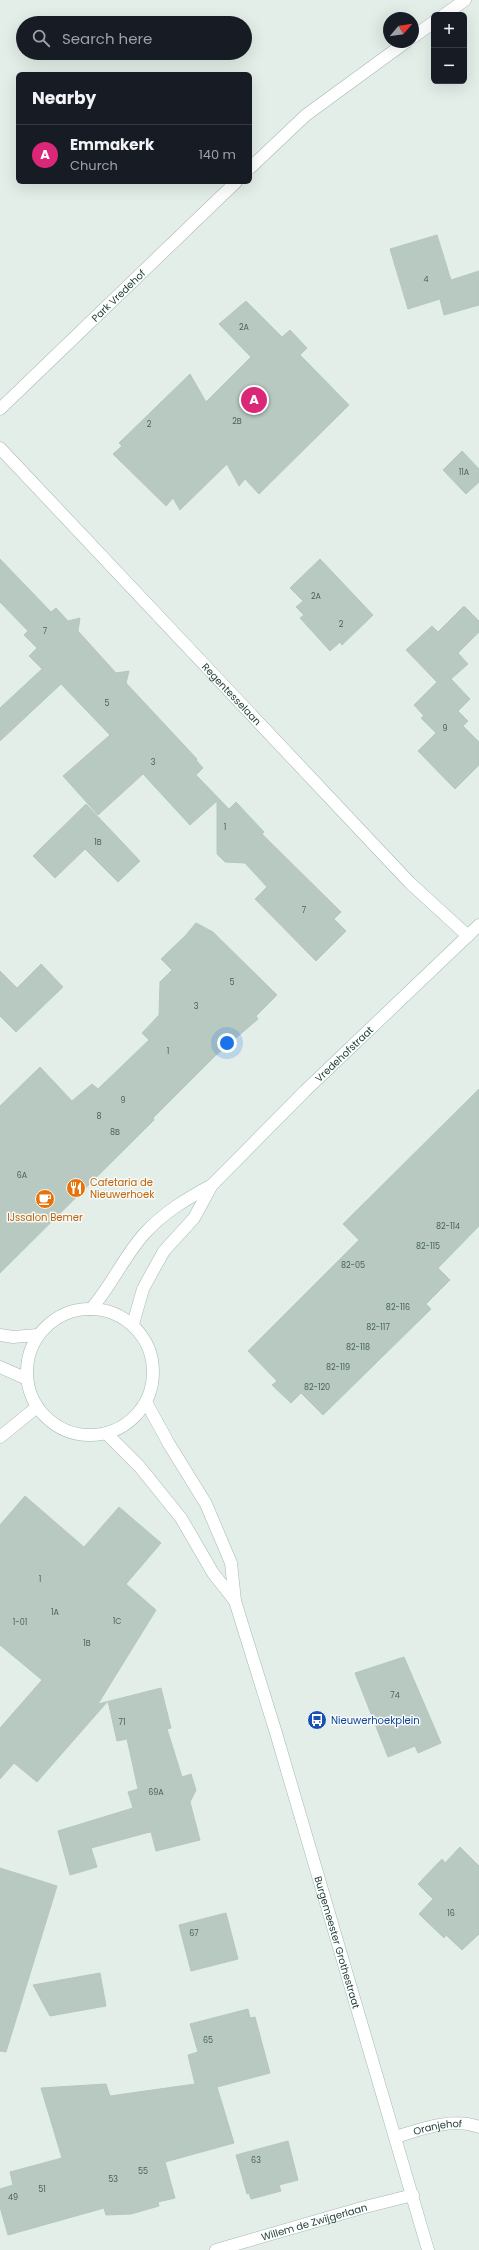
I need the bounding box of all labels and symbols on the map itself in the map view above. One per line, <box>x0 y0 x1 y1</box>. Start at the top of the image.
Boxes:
north arrow <box>383 12 419 48</box>
street label: Park Vredehof <box>88 266 149 325</box>
house number: 4 <box>423 274 429 285</box>
house number: 2A <box>239 322 250 333</box>
pin: A <box>241 385 267 415</box>
house number: 2B <box>232 416 242 427</box>
house number: 2 <box>147 419 152 430</box>
house number: 11A <box>459 467 470 478</box>
house number: 2A <box>311 591 322 602</box>
house number: 2 <box>339 619 344 630</box>
house number: 7 <box>43 626 48 637</box>
street label: Regentesselaan <box>199 659 265 728</box>
house number: 5 <box>104 698 110 709</box>
house number: 9 <box>442 723 448 734</box>
house number: 3 <box>151 757 156 768</box>
house number: 1 <box>224 822 226 833</box>
house number: 1B <box>94 837 102 848</box>
house number: 7 <box>302 905 307 916</box>
house number: 5 <box>229 977 235 988</box>
house number: 3 <box>194 1001 199 1012</box>
street label: Vredehofstraat <box>311 1022 377 1085</box>
your location <box>217 1033 237 1053</box>
house number: 1 <box>167 1046 169 1057</box>
house number: 9 <box>120 1095 126 1106</box>
house number: 8 <box>96 1111 102 1122</box>
house number: 8B <box>110 1127 120 1138</box>
house number: 6A <box>17 1170 28 1181</box>
place label: Cafetaria de Nieuwerhoek <box>90 1175 155 1202</box>
restaurant icon: Cafetaria de Nieuwerhoek <box>65 1177 87 1199</box>
cafe icon: IJssalon Bemer <box>34 1188 56 1210</box>
place label: IJssalon Bemer <box>7 1210 83 1225</box>
house number: 82-114 <box>436 1221 460 1232</box>
house number: 82-115 <box>416 1241 440 1252</box>
house number: 82-05 <box>341 1260 365 1271</box>
house number: 82-116 <box>386 1302 410 1313</box>
house number: 82-117 <box>366 1322 390 1333</box>
house number: 82-118 <box>346 1342 370 1353</box>
house number: 82-119 <box>326 1362 350 1373</box>
house number: 82-120 <box>304 1382 330 1393</box>
house number: 1 <box>39 1574 41 1585</box>
house number: 1A <box>51 1607 60 1618</box>
house number: 1C <box>113 1616 121 1627</box>
house number: 1-01 <box>13 1617 27 1628</box>
house number: 1B <box>83 1638 91 1649</box>
house number: 74 <box>390 1690 400 1701</box>
bus stop icon: Nieuwerhoekplein <box>306 1709 328 1731</box>
place label: Nieuwerhoekplein <box>331 1713 420 1728</box>
house number: 71 <box>119 1717 125 1728</box>
house number: 69A <box>148 1787 164 1798</box>
street label: Burgemeester Grothestraat <box>311 1874 364 2011</box>
house number: 16 <box>447 1908 455 1919</box>
house number: 67 <box>189 1928 199 1939</box>
house number: 65 <box>203 2035 213 2046</box>
street label: Oranjehof <box>411 2116 462 2139</box>
house number: 63 <box>251 2155 261 2166</box>
house number: 55 <box>138 2166 148 2177</box>
house number: 53 <box>108 2174 118 2185</box>
house number: 51 <box>38 2184 46 2195</box>
house number: 49 <box>8 2192 18 2203</box>
street label: Willem de Zwijgerlaan <box>259 2199 369 2244</box>

